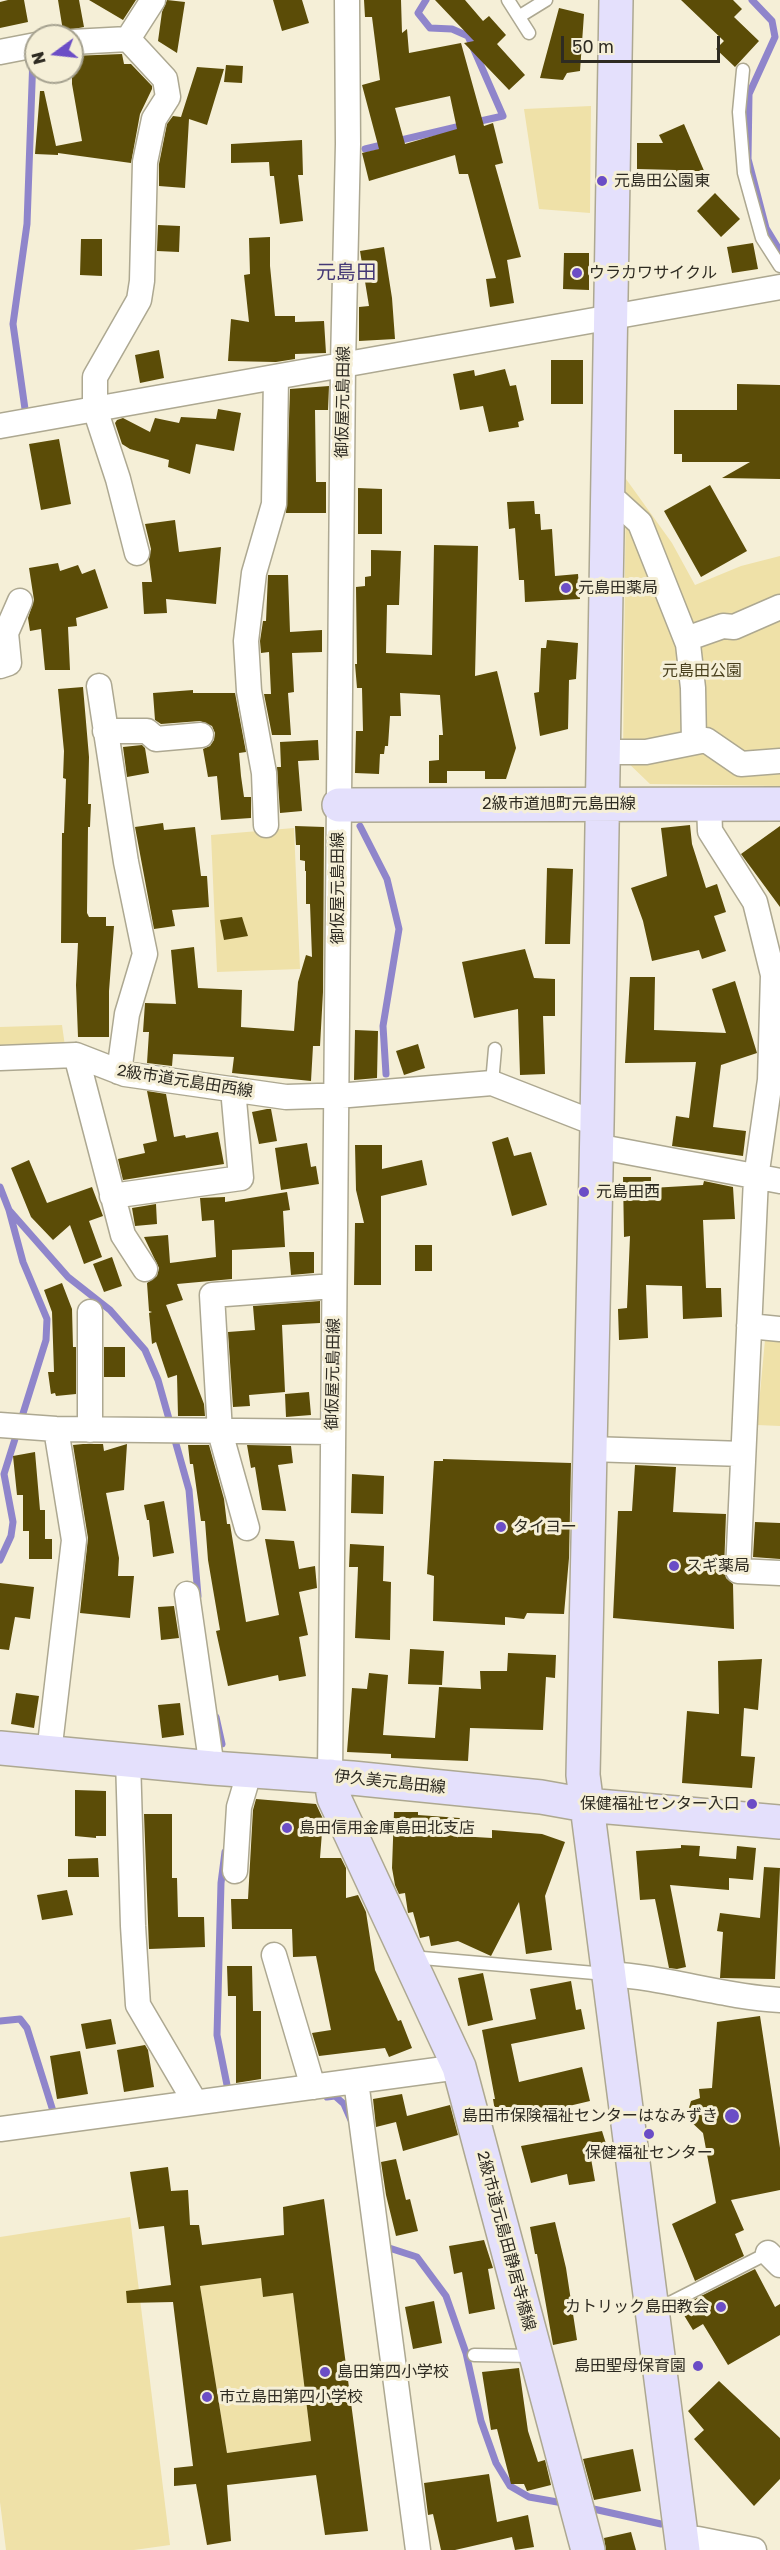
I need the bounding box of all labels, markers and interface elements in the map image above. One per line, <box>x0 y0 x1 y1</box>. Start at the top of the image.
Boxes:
north arrow <box>24 24 84 84</box>
scale bar <box>564 24 723 62</box>
text: 50 m <box>572 35 614 57</box>
text: N <box>27 50 50 67</box>
place label: 元島田公園東 <box>614 171 710 191</box>
marker: 元島田公園東 <box>595 174 609 188</box>
district label: 元島田 <box>316 261 376 285</box>
place label: ウラカワサイクル <box>589 263 717 283</box>
marker: ウラカワサイクル <box>570 266 584 280</box>
street label: 御仮屋元島田線 <box>332 346 354 458</box>
place label: 元島田薬局 <box>578 578 658 598</box>
marker: 元島田薬局 <box>559 581 573 595</box>
park label: 元島田公園 <box>662 661 742 681</box>
street label: 2級市道旭町元島田線 <box>482 794 636 814</box>
street label: 御仮屋元島田線 <box>328 832 348 944</box>
street label: 2級市道元島田西線 <box>116 1061 254 1101</box>
place label: 元島田西 <box>596 1182 660 1202</box>
marker: 元島田西 <box>577 1185 591 1199</box>
street label: 御仮屋元島田線 <box>322 1318 344 1430</box>
place label: タイヨー <box>513 1517 577 1537</box>
marker: タイヨー <box>494 1520 508 1534</box>
place label: スギ薬局 <box>686 1556 750 1576</box>
marker: スギ薬局 <box>667 1559 681 1573</box>
street label: 伊久美元島田線 <box>333 1767 447 1797</box>
place label: 保健福祉センター入口 <box>580 1794 740 1814</box>
marker: 保健福祉センター入口 <box>745 1797 759 1811</box>
place label: 島田信用金庫島田北支店 <box>299 1818 475 1838</box>
marker: 島田信用金庫島田北支店 <box>280 1821 294 1835</box>
place label: 島田市保険福祉センターはなみずき <box>462 2106 718 2126</box>
marker: 島田市保険福祉センターはなみずき <box>723 2107 741 2125</box>
marker: 保健福祉センター <box>642 2127 656 2141</box>
place label: 保健福祉センター <box>585 2143 713 2163</box>
street label: 2級市道元島田静居寺橋線 <box>473 2149 539 2333</box>
place label: カトリック島田教会 <box>565 2297 709 2317</box>
marker: カトリック島田教会 <box>714 2300 728 2314</box>
place label: 島田聖母保育園 <box>574 2356 686 2376</box>
marker: 島田聖母保育園 <box>691 2359 705 2373</box>
place label: 島田第四小学校 <box>337 2362 449 2382</box>
marker: 島田第四小学校 <box>318 2365 332 2379</box>
place label: 市立島田第四小学校 <box>219 2387 363 2407</box>
marker: 市立島田第四小学校 <box>200 2390 214 2404</box>

